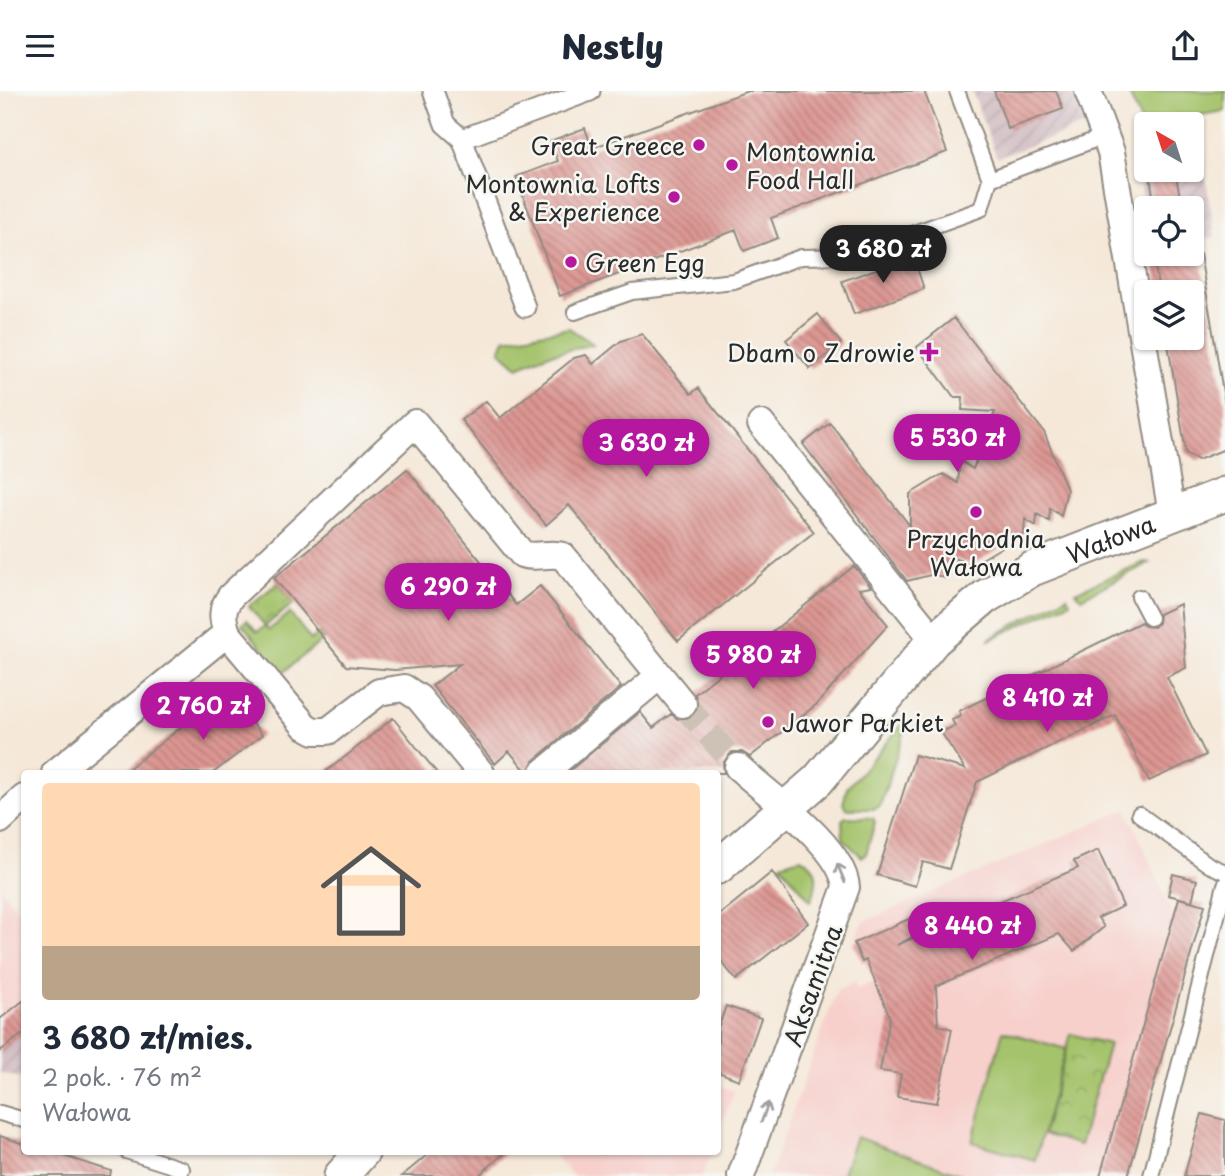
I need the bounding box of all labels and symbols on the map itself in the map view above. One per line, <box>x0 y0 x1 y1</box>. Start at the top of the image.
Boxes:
north arrow <box>1134 112 1204 182</box>
place label: Great Greece <box>531 127 685 163</box>
place label: Montownia Food Hall <box>746 133 876 197</box>
marker: Great Greece <box>691 137 707 153</box>
marker: Montownia Food Hall <box>724 157 740 173</box>
place label: Montownia Lofts & Experience <box>465 165 660 229</box>
marker: Montownia Lofts & Experience <box>666 189 682 205</box>
pin: 3 680 zł <box>811 225 955 285</box>
place label: Green Egg <box>585 244 705 280</box>
marker: Green Egg <box>563 254 579 270</box>
place label: Dbam o Zdrowie <box>727 334 915 370</box>
marker: Dbam o Zdrowie <box>921 344 937 360</box>
pin: 5 530 zł <box>885 415 1029 474</box>
pin: 3 630 zł <box>574 419 718 479</box>
marker: Przychodnia Wałowa <box>968 504 984 520</box>
street label: Wałowa <box>1061 505 1160 572</box>
place label: Przychodnia Wałowa <box>906 520 1046 584</box>
pin: 6 290 zł <box>376 563 520 623</box>
pin: 5 980 zł <box>681 631 825 691</box>
pin: 8 410 zł <box>975 675 1119 734</box>
pin: 2 760 zł <box>131 683 275 742</box>
place label: Jawor Parkiet <box>782 704 944 740</box>
marker: Jawor Parkiet <box>760 714 776 730</box>
one-way arrow <box>834 863 847 884</box>
pin: 8 440 zł <box>900 903 1044 962</box>
street label: Aksamitna <box>773 919 851 1051</box>
one-way arrow <box>760 1102 772 1124</box>

